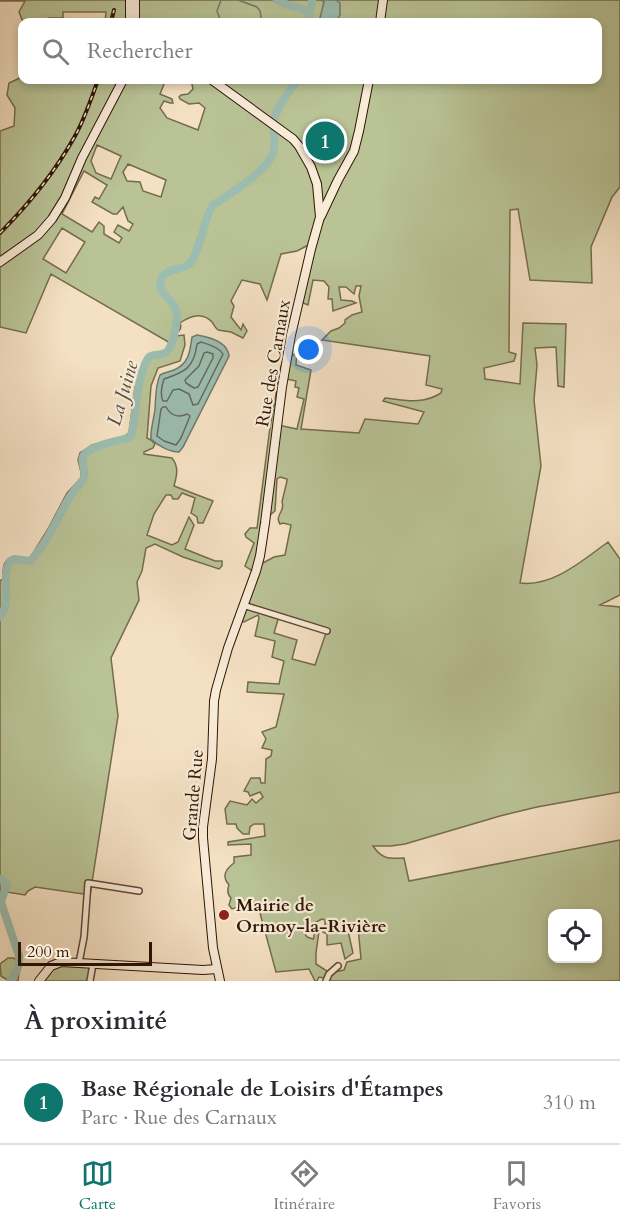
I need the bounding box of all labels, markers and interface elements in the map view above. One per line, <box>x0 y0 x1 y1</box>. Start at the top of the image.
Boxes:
search box <box>18 18 602 84</box>
icon: search <box>39 35 72 68</box>
text: Rechercher <box>87 36 192 66</box>
pin: 1 <box>306 118 344 164</box>
street label: Rue des Carnaux <box>250 297 297 429</box>
your location <box>294 335 323 364</box>
water label: La Juine <box>100 357 145 429</box>
street label: Grande Rue <box>177 748 210 842</box>
place label: Mairie de Ormoy-la-Rivière <box>236 893 387 939</box>
marker: Mairie de Ormoy-la-Rivière <box>217 908 231 922</box>
map controls <box>548 909 602 963</box>
button: locate <box>548 909 602 963</box>
scale bar <box>18 939 152 966</box>
text: 200 m <box>27 941 69 963</box>
text: À proximité <box>24 1003 167 1038</box>
text: Base Régionale de Loisirs d'Étampes <box>81 1074 444 1104</box>
text: 1 <box>38 1089 49 1116</box>
text: 310 m <box>543 1089 596 1116</box>
text: Parc · Rue des Carnaux <box>81 1104 277 1131</box>
tab: Carte <box>79 1157 116 1215</box>
tab: Itinéraire <box>274 1157 335 1215</box>
tab: Favoris <box>493 1157 541 1215</box>

